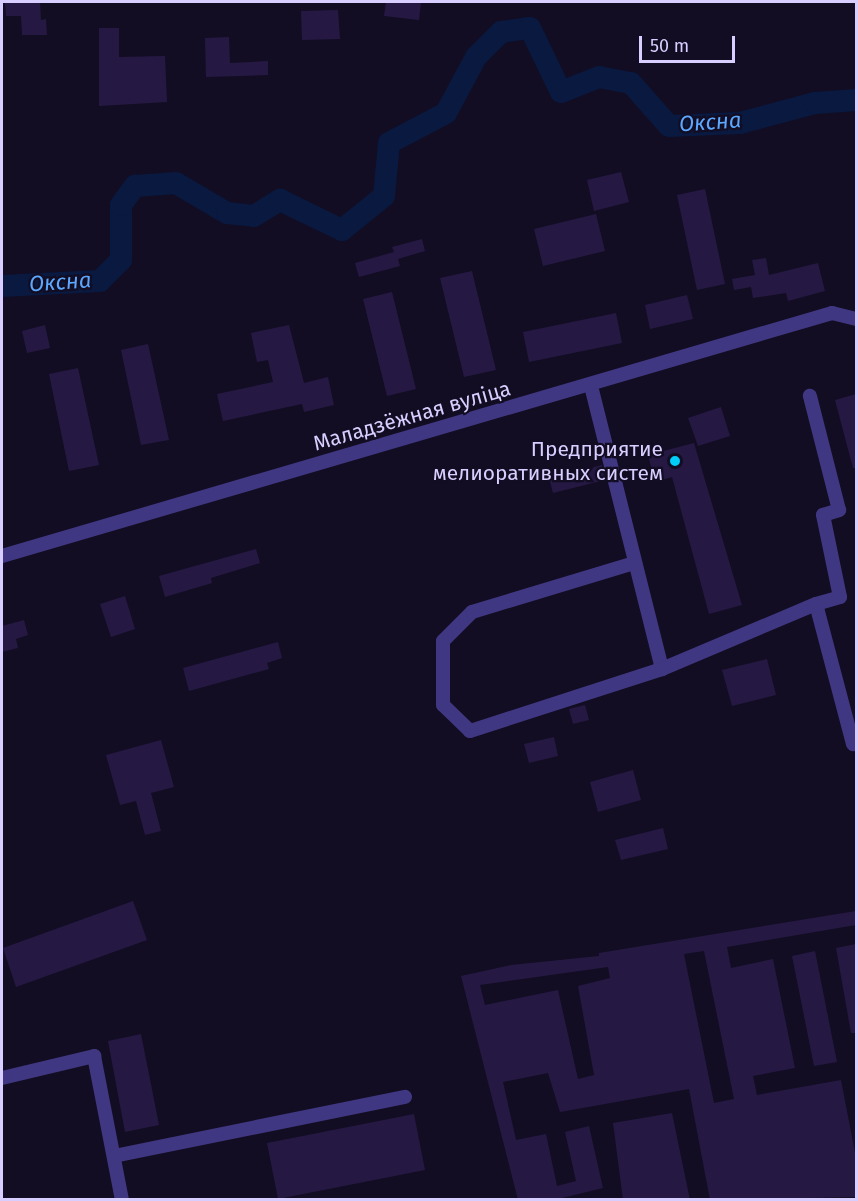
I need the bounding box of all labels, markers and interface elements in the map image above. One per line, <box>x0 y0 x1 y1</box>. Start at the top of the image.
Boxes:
scale bar <box>642 24 738 62</box>
text: 50 m <box>650 35 689 57</box>
water label: Оксна <box>678 107 742 137</box>
water label: Оксна <box>28 267 92 297</box>
street label: Маладзёжная вуліца <box>310 376 514 456</box>
place label: Предприятие мелиоративных систем <box>433 436 663 486</box>
marker: Предприятие мелиоративных систем <box>668 454 682 468</box>

